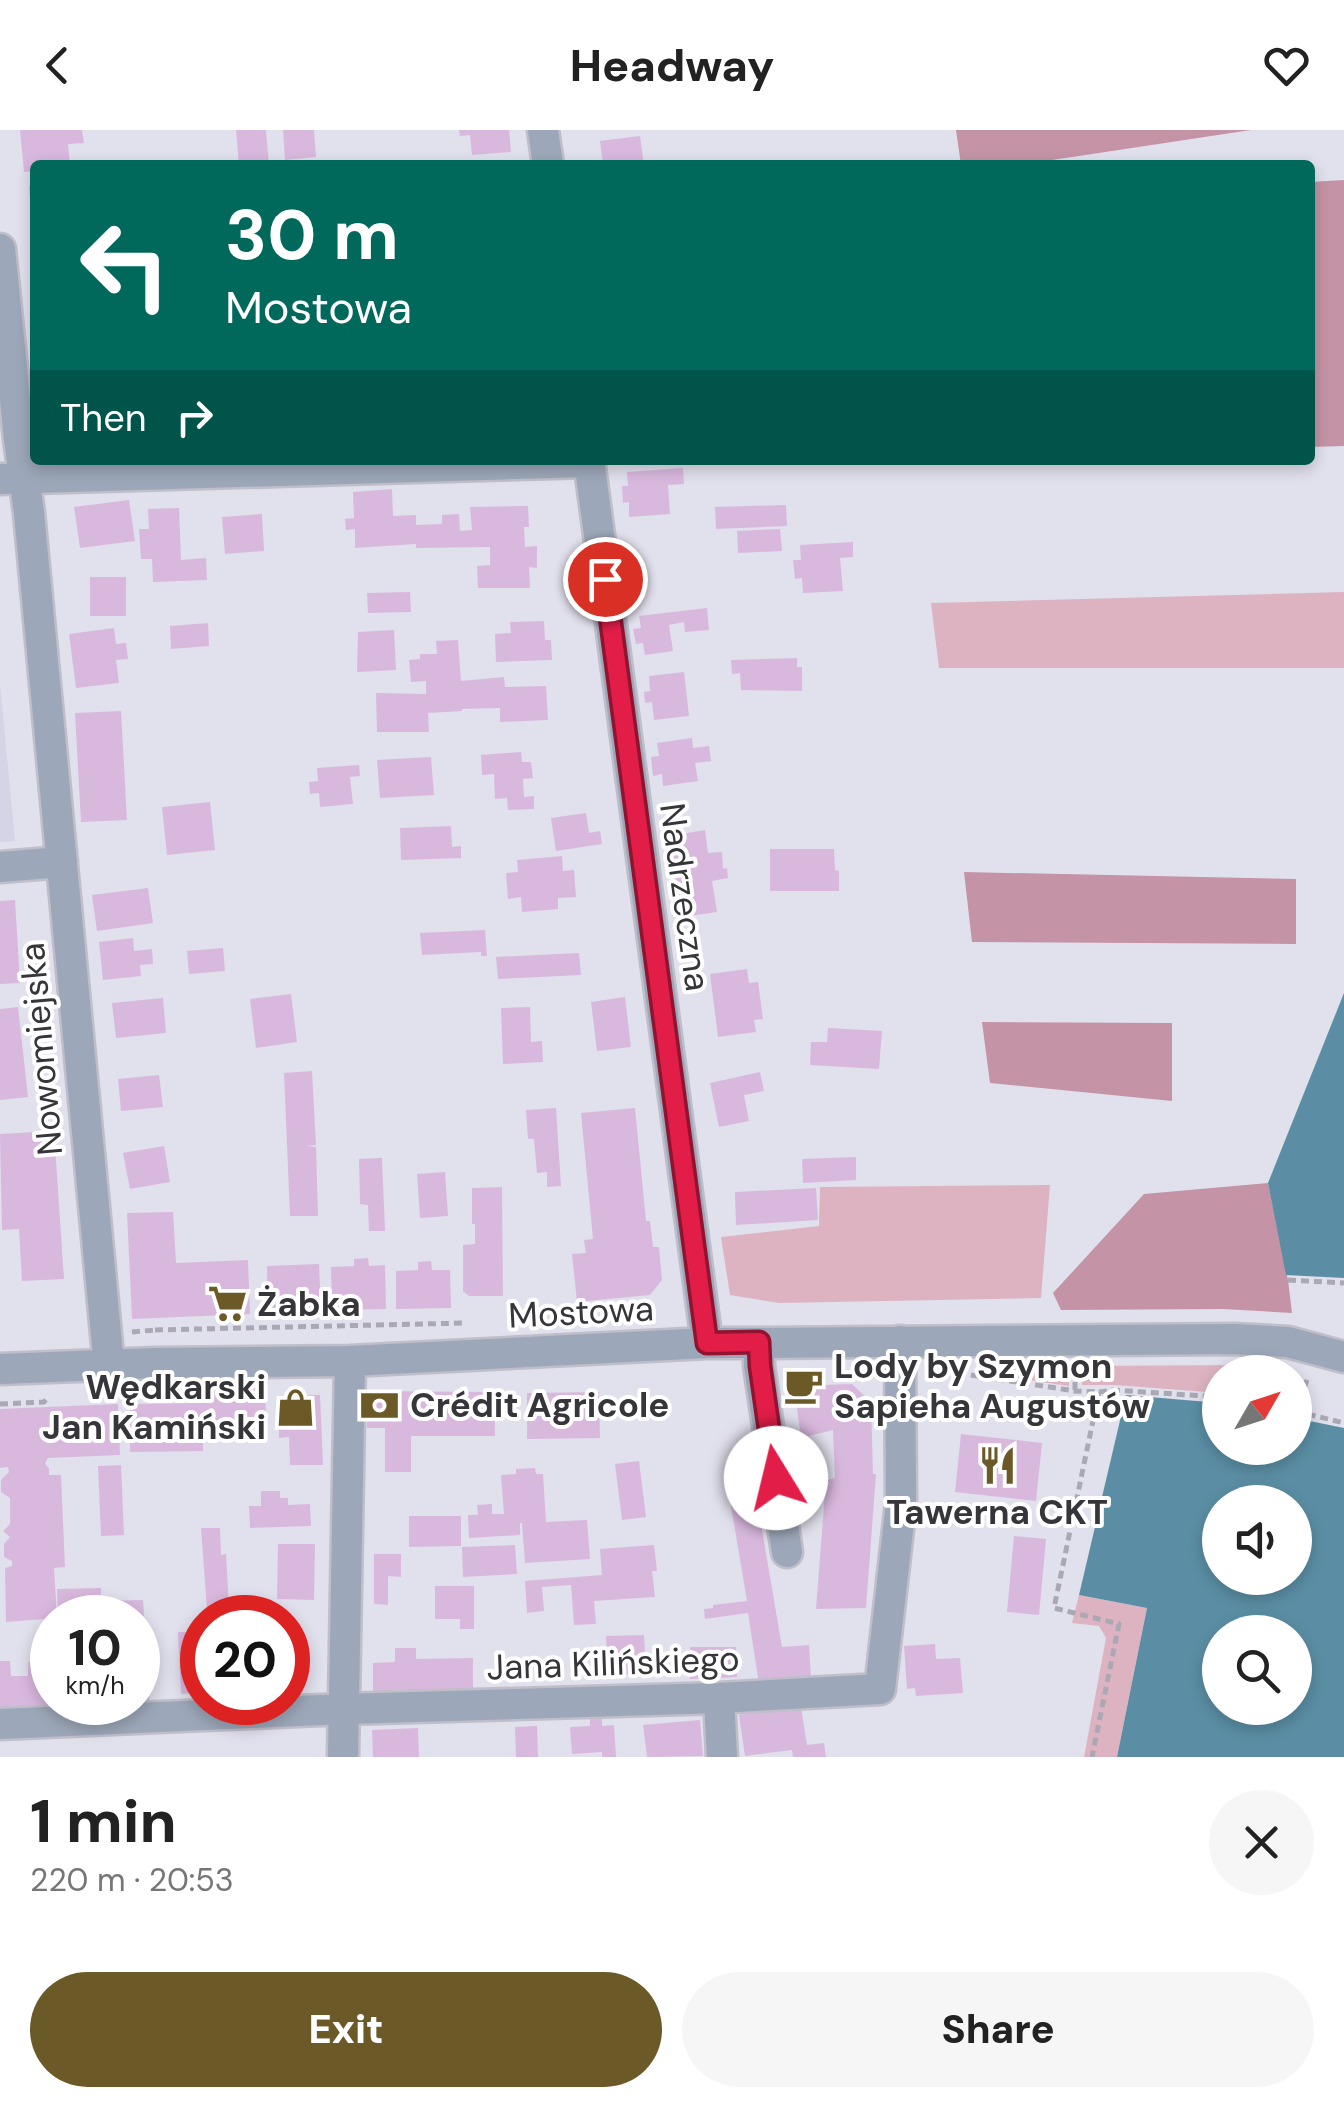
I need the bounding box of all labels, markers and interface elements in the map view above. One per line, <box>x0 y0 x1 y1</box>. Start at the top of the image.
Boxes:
text: Headway <box>570 36 774 95</box>
icon: back <box>30 38 85 93</box>
icon: heart <box>1259 38 1314 93</box>
text: 30 m <box>225 190 399 281</box>
icon: left <box>60 200 190 330</box>
text: Mostowa <box>225 278 412 337</box>
icon: right <box>167 390 222 445</box>
text: Then <box>60 393 147 443</box>
pin <box>563 537 648 622</box>
icon: arrive <box>578 552 633 607</box>
street label: Nadrzeczna <box>649 800 721 994</box>
street label: Nowomiejska <box>9 941 73 1157</box>
place label: Żabka <box>257 1281 361 1327</box>
supermarket icon: Żabka <box>206 1283 248 1325</box>
street label: Mostowa <box>507 1285 655 1339</box>
place label: Lody by Szymon Sapieha Augustów <box>834 1343 1151 1429</box>
north arrow <box>1202 1355 1312 1465</box>
map controls <box>1202 1355 1312 1725</box>
place label: Wędkarski Jan Kamiński <box>42 1364 266 1450</box>
cafe icon: Lody by Szymon Sapieha Augustów <box>783 1365 825 1407</box>
place label: Crédit Agricole <box>410 1382 669 1428</box>
bank icon: Crédit Agricole <box>359 1384 401 1426</box>
shop icon: Wędkarski Jan Kamiński <box>275 1386 317 1428</box>
position arrow <box>724 1426 828 1530</box>
restaurant icon: Tawerna CKT <box>976 1444 1018 1486</box>
button: sound <box>1202 1485 1312 1595</box>
place label: Tawerna CKT <box>886 1489 1108 1535</box>
speed limit sign: 20 <box>180 1595 310 1725</box>
text: 10 <box>68 1615 122 1681</box>
button: search <box>1202 1615 1312 1725</box>
street label: Jana Kilińskiego <box>486 1636 740 1690</box>
text: km/h <box>65 1669 125 1702</box>
text: 1 min <box>30 1782 177 1861</box>
button: close <box>1209 1790 1314 1895</box>
text: 220 m · 20:53 <box>30 1859 234 1901</box>
button: Exit <box>30 1972 662 2087</box>
button: Share <box>682 1972 1314 2087</box>

